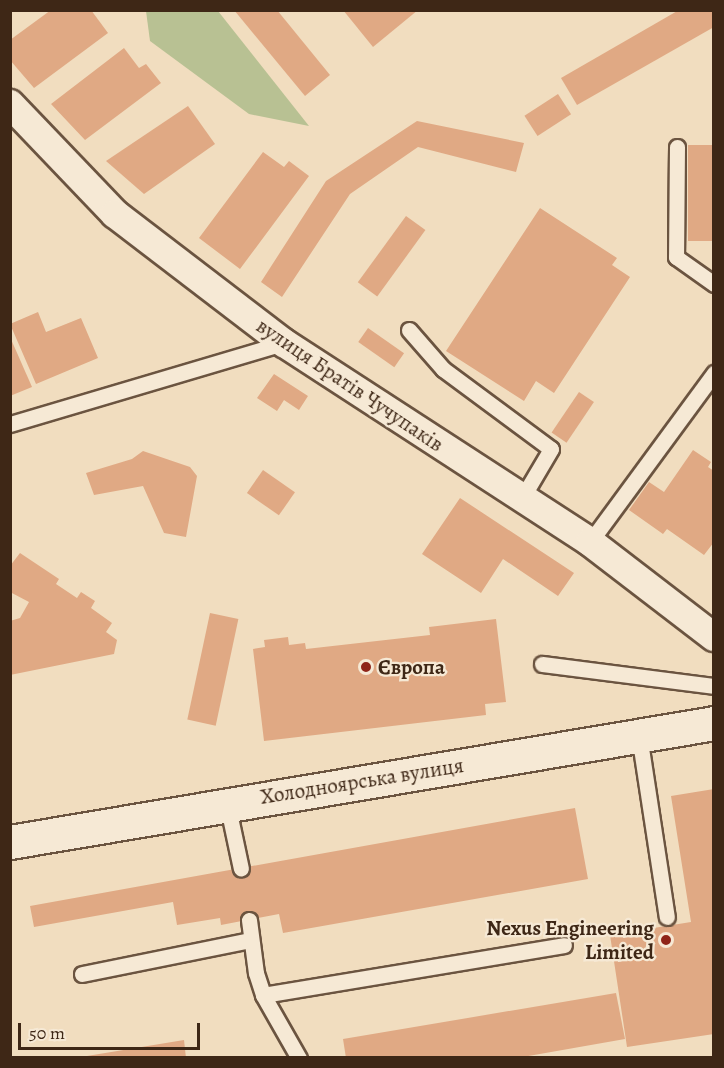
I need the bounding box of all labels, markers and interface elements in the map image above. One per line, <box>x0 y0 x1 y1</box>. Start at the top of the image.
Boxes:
street label: вулиця Братів Чучупаків <box>252 313 448 457</box>
place label: Європа <box>378 654 445 680</box>
marker: Європа <box>359 660 373 674</box>
street label: Холодноярська вулиця <box>259 752 465 810</box>
place label: Nexus Engineering Limited <box>486 915 654 965</box>
marker: Nexus Engineering Limited <box>659 933 673 947</box>
scale bar <box>21 1011 202 1049</box>
text: 50 m <box>29 1021 65 1045</box>

